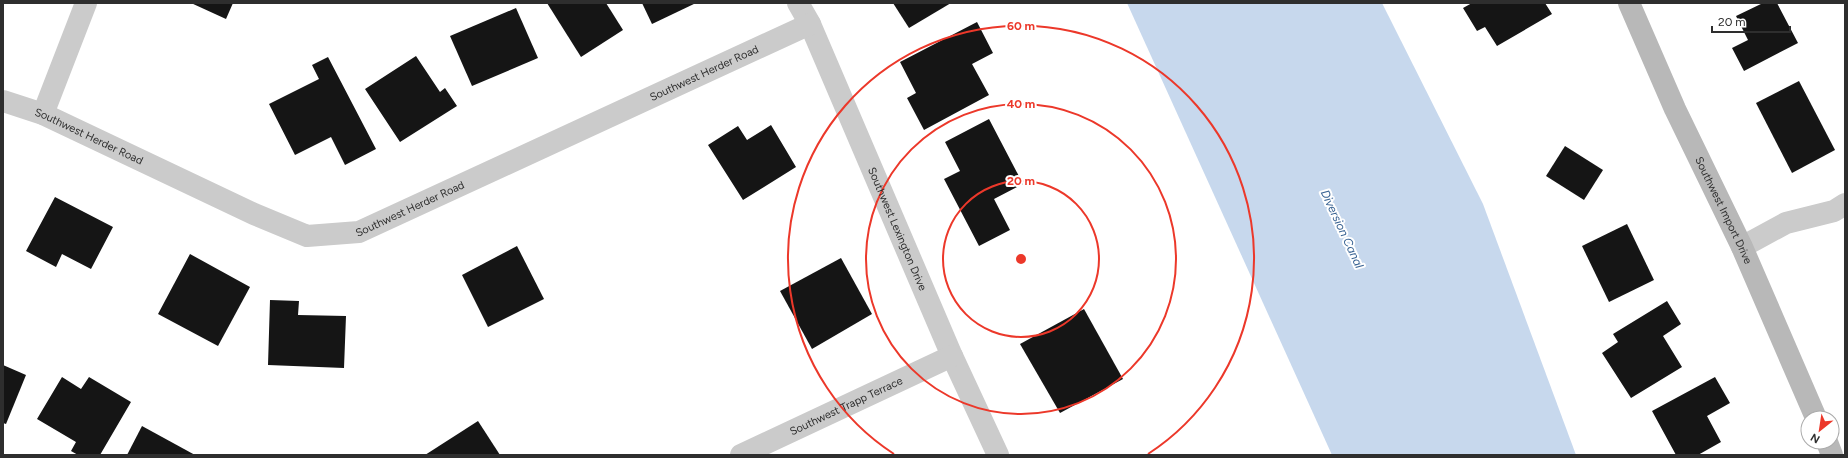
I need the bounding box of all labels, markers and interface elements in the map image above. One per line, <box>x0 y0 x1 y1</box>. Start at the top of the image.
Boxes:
scale bar <box>1712 8 1790 34</box>
text: 20 m <box>1718 15 1746 29</box>
text: 60 m <box>1007 19 1035 33</box>
street label: Southwest Herder Road <box>648 43 761 104</box>
text: 40 m <box>1007 97 1035 111</box>
street label: Southwest Herder Road <box>33 106 145 167</box>
street label: Southwest Import Drive <box>1692 155 1755 266</box>
street label: Southwest Lexington Drive <box>865 165 929 293</box>
text: 20 m <box>1007 174 1035 188</box>
street label: Southwest Herder Road <box>354 178 466 240</box>
water label: Diversion Canal <box>1318 188 1366 271</box>
centre of rings <box>1014 252 1028 266</box>
street label: Southwest Trapp Terrace <box>788 374 905 438</box>
north arrow <box>1800 410 1840 450</box>
text: N <box>1808 430 1822 446</box>

